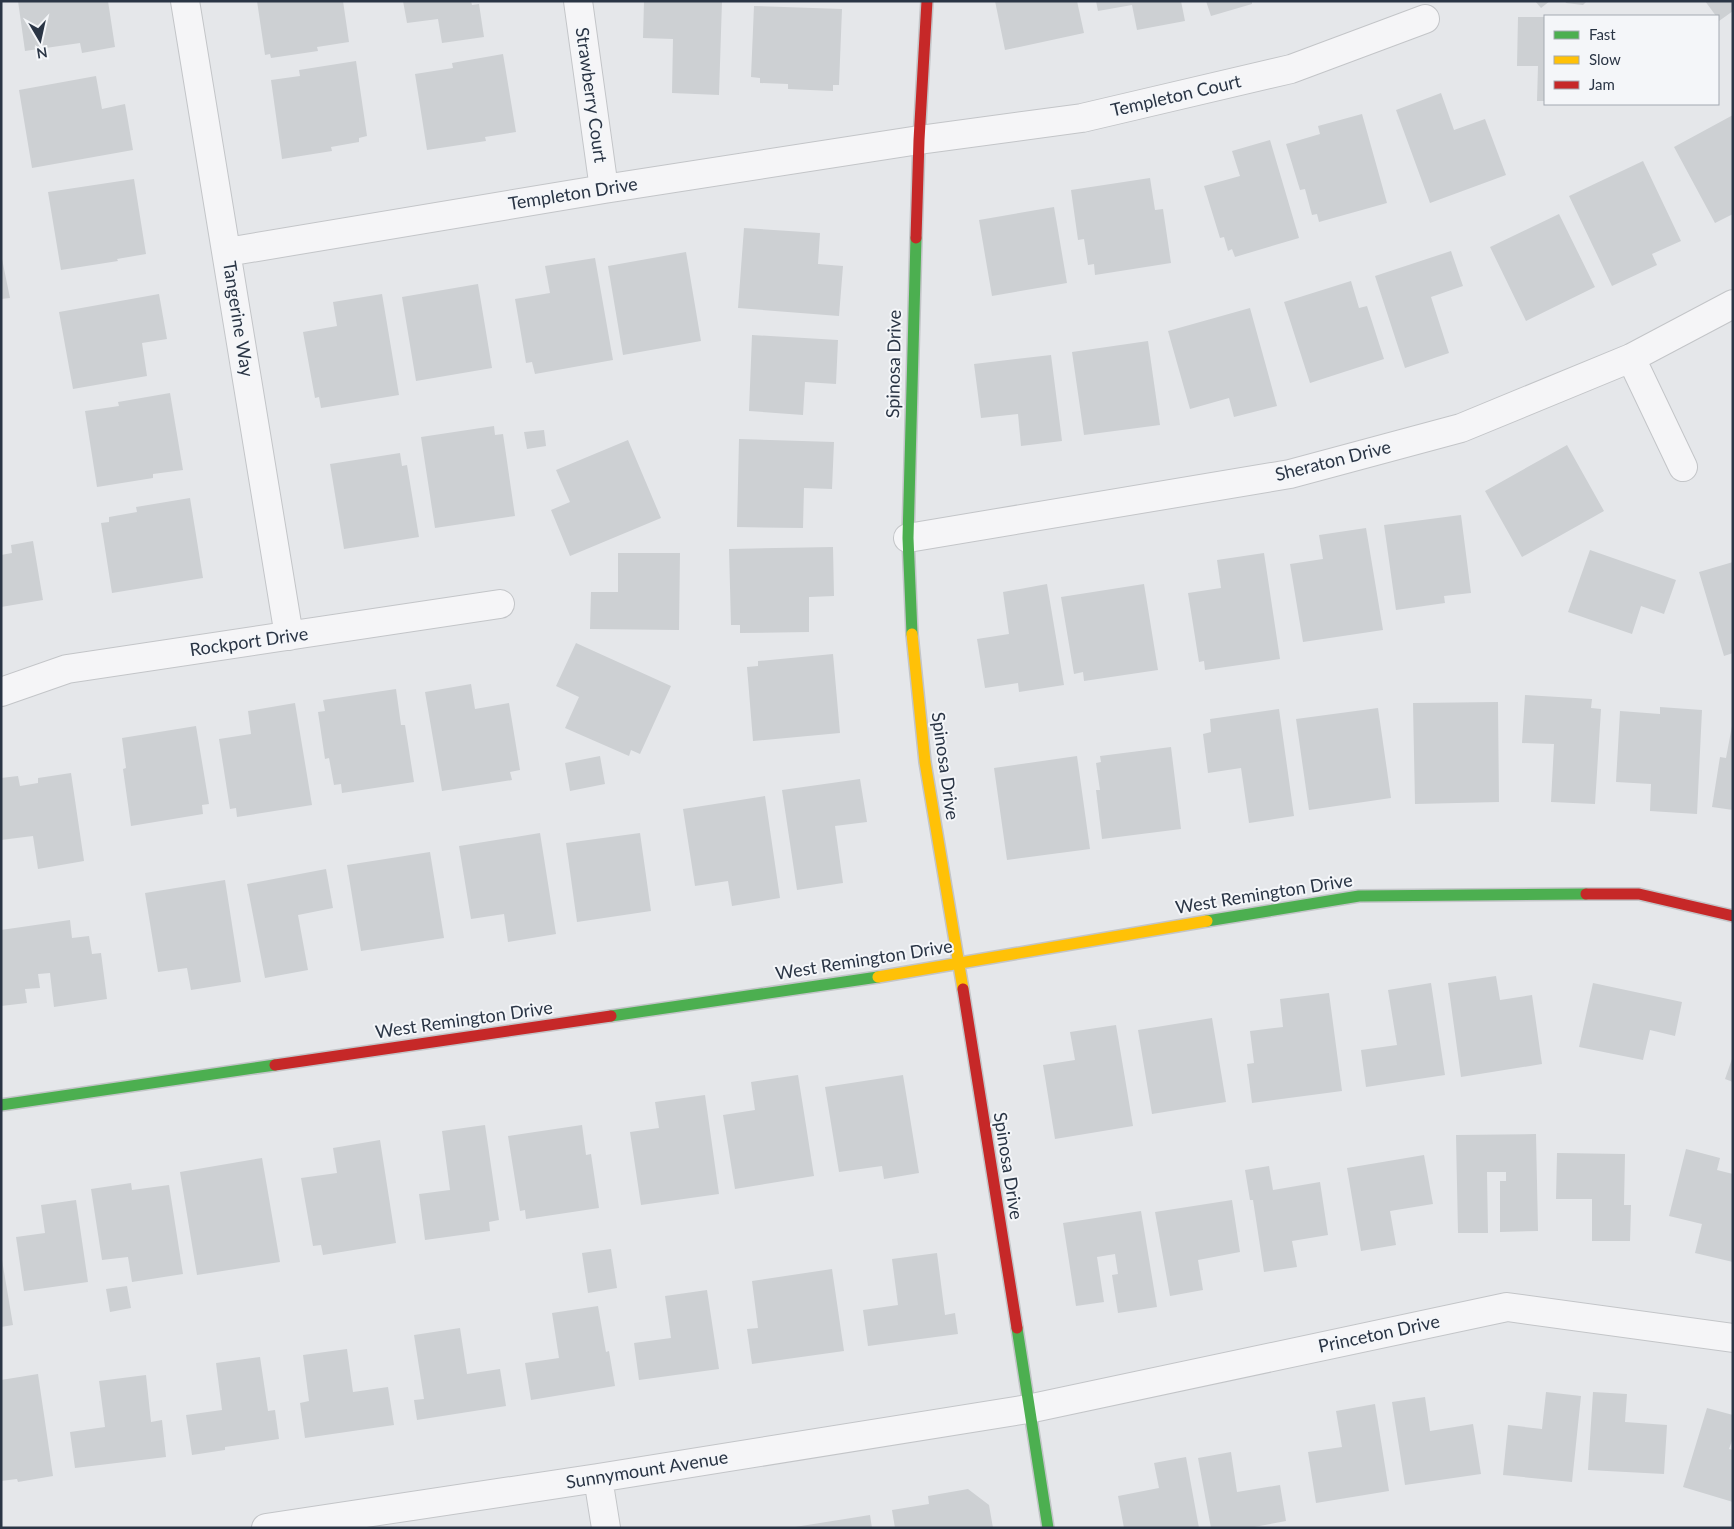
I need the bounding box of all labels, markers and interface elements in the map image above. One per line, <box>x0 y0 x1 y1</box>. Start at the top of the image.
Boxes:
north arrow <box>15 15 65 65</box>
legend <box>1544 15 1719 105</box>
text: Fast <box>1589 25 1616 43</box>
street label: Strawberry Court <box>572 26 612 165</box>
text: N <box>35 44 49 63</box>
text: Slow <box>1589 50 1621 68</box>
street label: Templeton Court <box>1109 69 1244 121</box>
text: Jam <box>1589 75 1615 93</box>
street label: Templeton Drive <box>507 172 639 214</box>
street label: Tangerine Way <box>219 259 259 379</box>
street label: Spinosa Drive <box>881 310 905 418</box>
street label: Sheraton Drive <box>1273 435 1393 485</box>
street label: Rockport Drive <box>188 622 310 660</box>
street label: Spinosa Drive <box>928 711 964 821</box>
street label: West Remington Drive <box>1174 868 1354 918</box>
street label: West Remington Drive <box>774 934 954 984</box>
street label: West Remington Drive <box>374 996 554 1042</box>
street label: Spinosa Drive <box>990 1111 1028 1221</box>
street label: Princeton Drive <box>1316 1309 1442 1357</box>
street label: Sunnymount Avenue <box>564 1445 729 1493</box>

